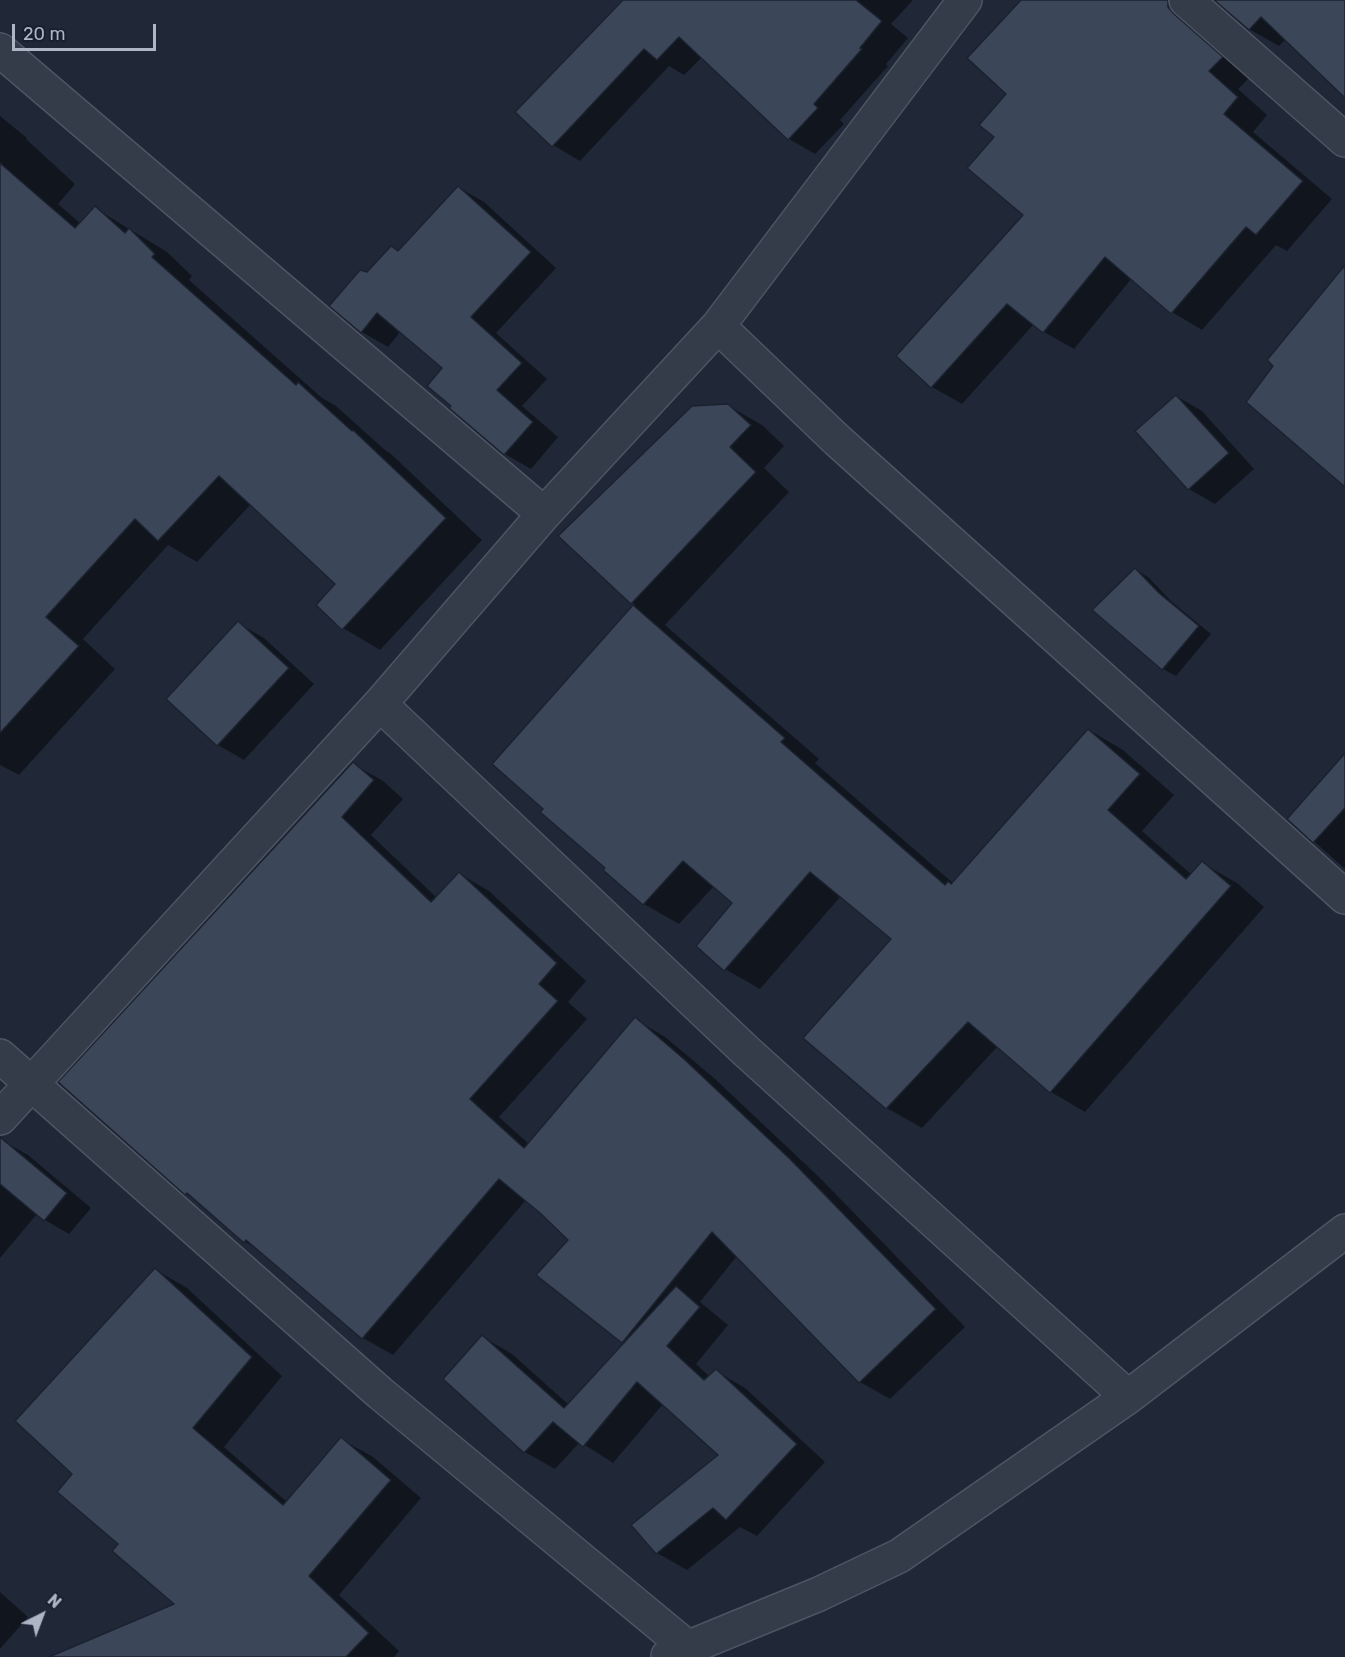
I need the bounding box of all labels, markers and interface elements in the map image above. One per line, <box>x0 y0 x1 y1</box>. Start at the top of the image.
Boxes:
scale bar <box>15 12 159 50</box>
text: 20 m <box>23 23 65 45</box>
north arrow <box>12 1585 72 1645</box>
text: N <box>44 1590 65 1612</box>

